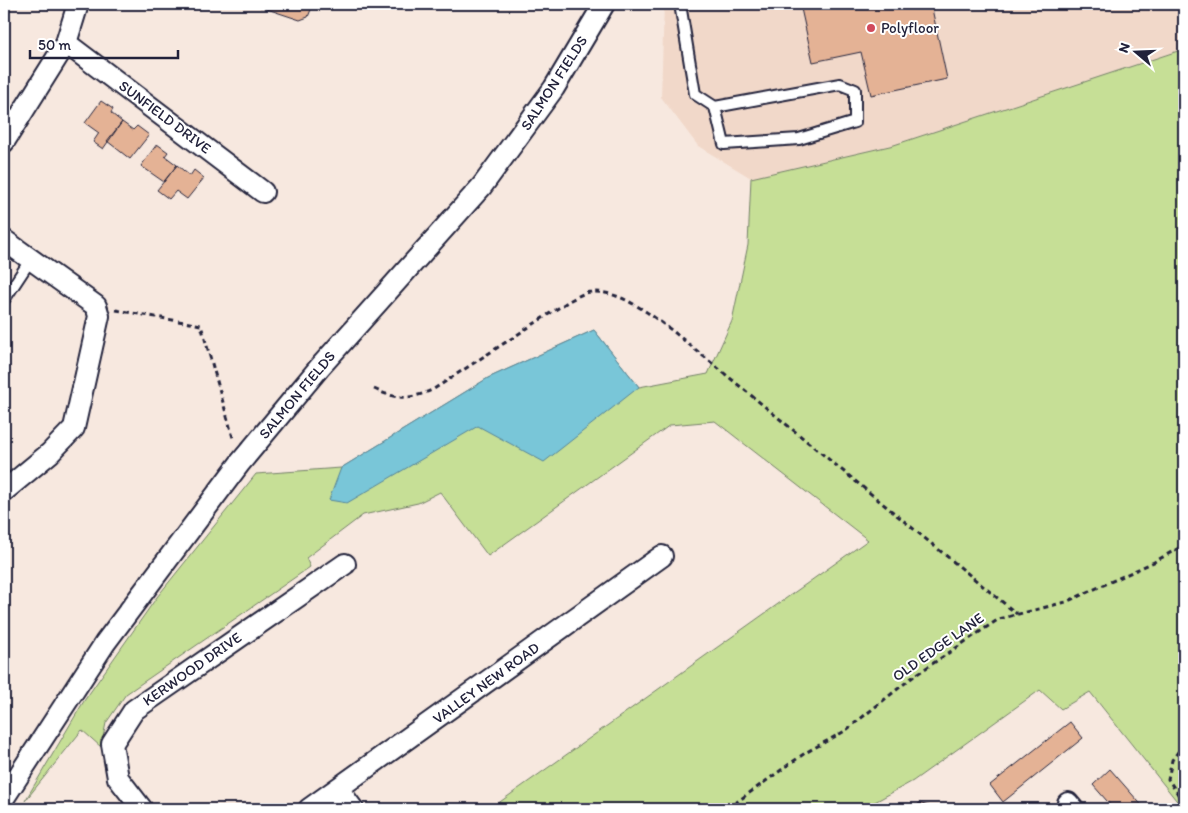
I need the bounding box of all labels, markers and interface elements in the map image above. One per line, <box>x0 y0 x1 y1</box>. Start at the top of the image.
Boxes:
place label: Polyfloor <box>881 19 939 37</box>
marker: Polyfloor <box>865 22 877 34</box>
scale bar <box>30 28 178 60</box>
north arrow <box>1110 28 1160 78</box>
street label: SALMON FIELDS <box>517 32 591 134</box>
text: 50 m <box>38 36 71 54</box>
text: N <box>1115 41 1134 55</box>
street label: SUNFIELD DRIVE <box>115 77 215 157</box>
street label: SALMON FIELDS <box>255 347 339 443</box>
street label: OLD EDGE LANE <box>889 609 987 685</box>
street label: KERWOOD DRIVE <box>139 628 245 710</box>
street label: VALLEY NEW ROAD <box>429 638 543 728</box>

